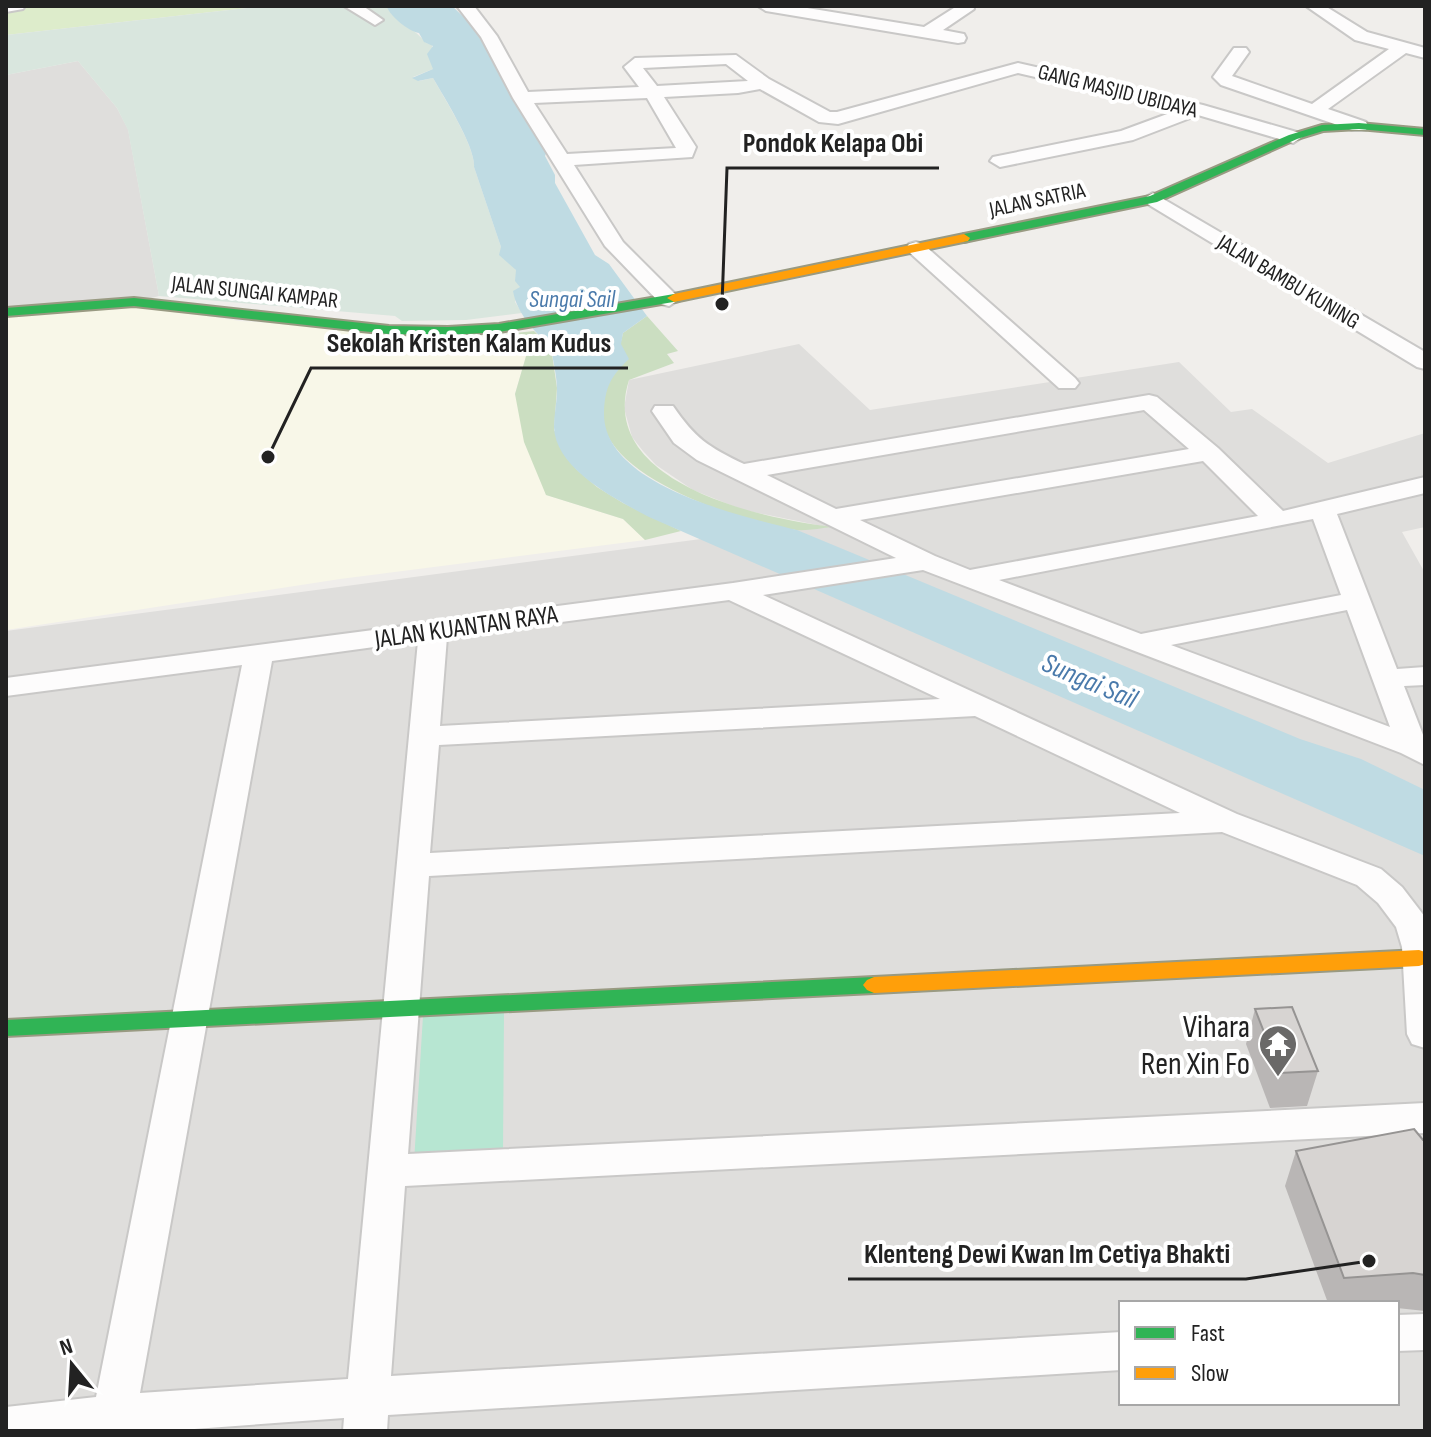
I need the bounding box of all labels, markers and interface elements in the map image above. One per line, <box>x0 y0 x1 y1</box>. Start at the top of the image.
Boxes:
street label: GANG MASJID UBIDAYA <box>1035 59 1201 124</box>
callout: Pondok Kelapa Obi <box>727 116 939 168</box>
text: Pondok Kelapa Obi <box>743 127 923 160</box>
street label: JALAN SATRIA <box>986 177 1088 224</box>
street label: JALAN BAMBU KUNING <box>1211 229 1364 335</box>
street label: JALAN SUNGAI KAMPAR <box>169 270 339 315</box>
water label: Sungai Sail <box>529 285 616 314</box>
callout: Sekolah Kristen Kalam Kudus <box>311 316 628 368</box>
text: Sekolah Kristen Kalam Kudus <box>327 327 611 360</box>
street label: JALAN KUANTAN RAYA <box>372 599 561 656</box>
water label: Sungai Sail <box>1037 647 1143 717</box>
place label: Vihara Ren Xin Fo <box>1141 1008 1250 1084</box>
temple icon: Vihara Ren Xin Fo <box>1257 1023 1299 1078</box>
callout: Klenteng Dewi Kwan Im Cetiya Bhakti <box>848 1227 1246 1279</box>
text: Klenteng Dewi Kwan Im Cetiya Bhakti <box>864 1238 1230 1271</box>
legend <box>1119 1301 1399 1405</box>
text: Fast <box>1191 1319 1225 1348</box>
north arrow <box>32 1325 112 1405</box>
text: N <box>57 1333 76 1362</box>
text: Slow <box>1191 1359 1229 1388</box>

